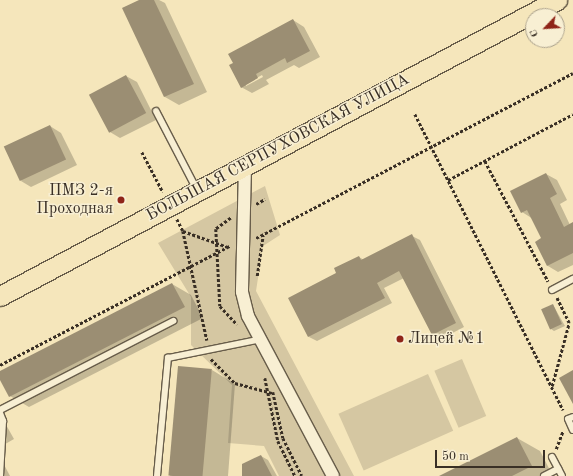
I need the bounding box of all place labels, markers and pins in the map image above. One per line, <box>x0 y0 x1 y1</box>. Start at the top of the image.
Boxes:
place label: ПМЗ 2-я Проходная <box>36 181 113 219</box>
marker: ПМЗ 2-я Проходная <box>116 195 126 205</box>
place label: Лицей №1 <box>408 329 485 349</box>
marker: Лицей №1 <box>395 334 405 344</box>

